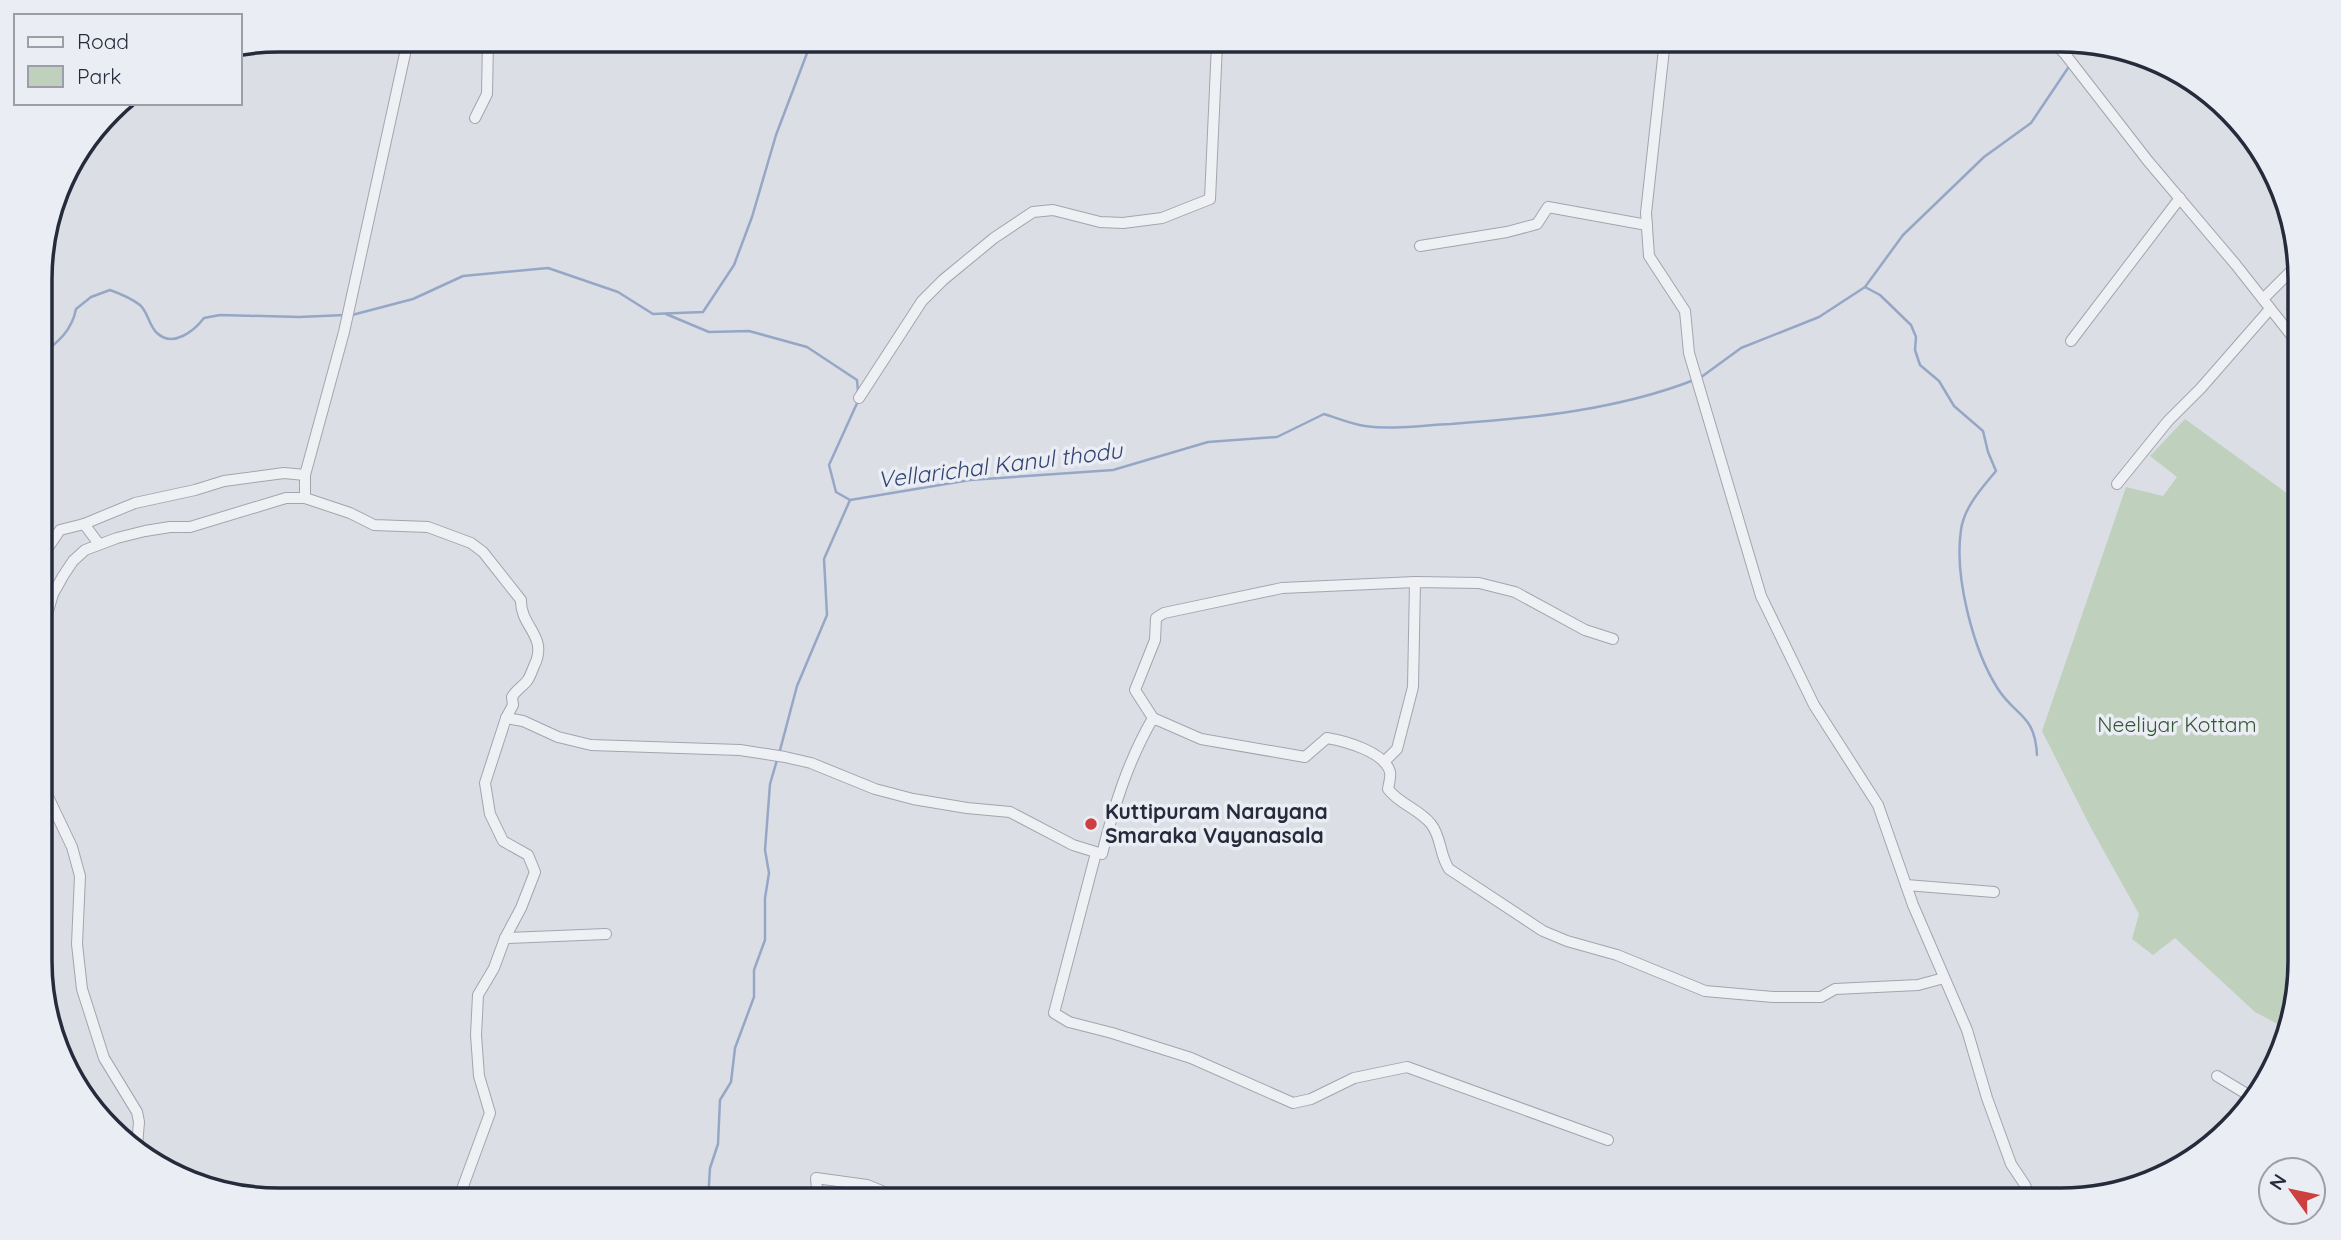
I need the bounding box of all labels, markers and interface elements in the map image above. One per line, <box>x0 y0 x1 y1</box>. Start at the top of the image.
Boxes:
legend <box>14 14 242 105</box>
text: Road <box>77 28 129 54</box>
text: Park <box>77 63 121 89</box>
water label: Vellarichal Kanul thodu <box>876 435 1126 494</box>
park label: Neeliyar Kottam <box>2097 711 2257 737</box>
place label: Kuttipuram Narayana Smaraka Vayanasala <box>1105 798 1328 848</box>
marker: Kuttipuram Narayana Smaraka Vayanasala <box>1083 816 1099 832</box>
north arrow <box>2257 1156 2327 1226</box>
text: N <box>2264 1169 2292 1194</box>

